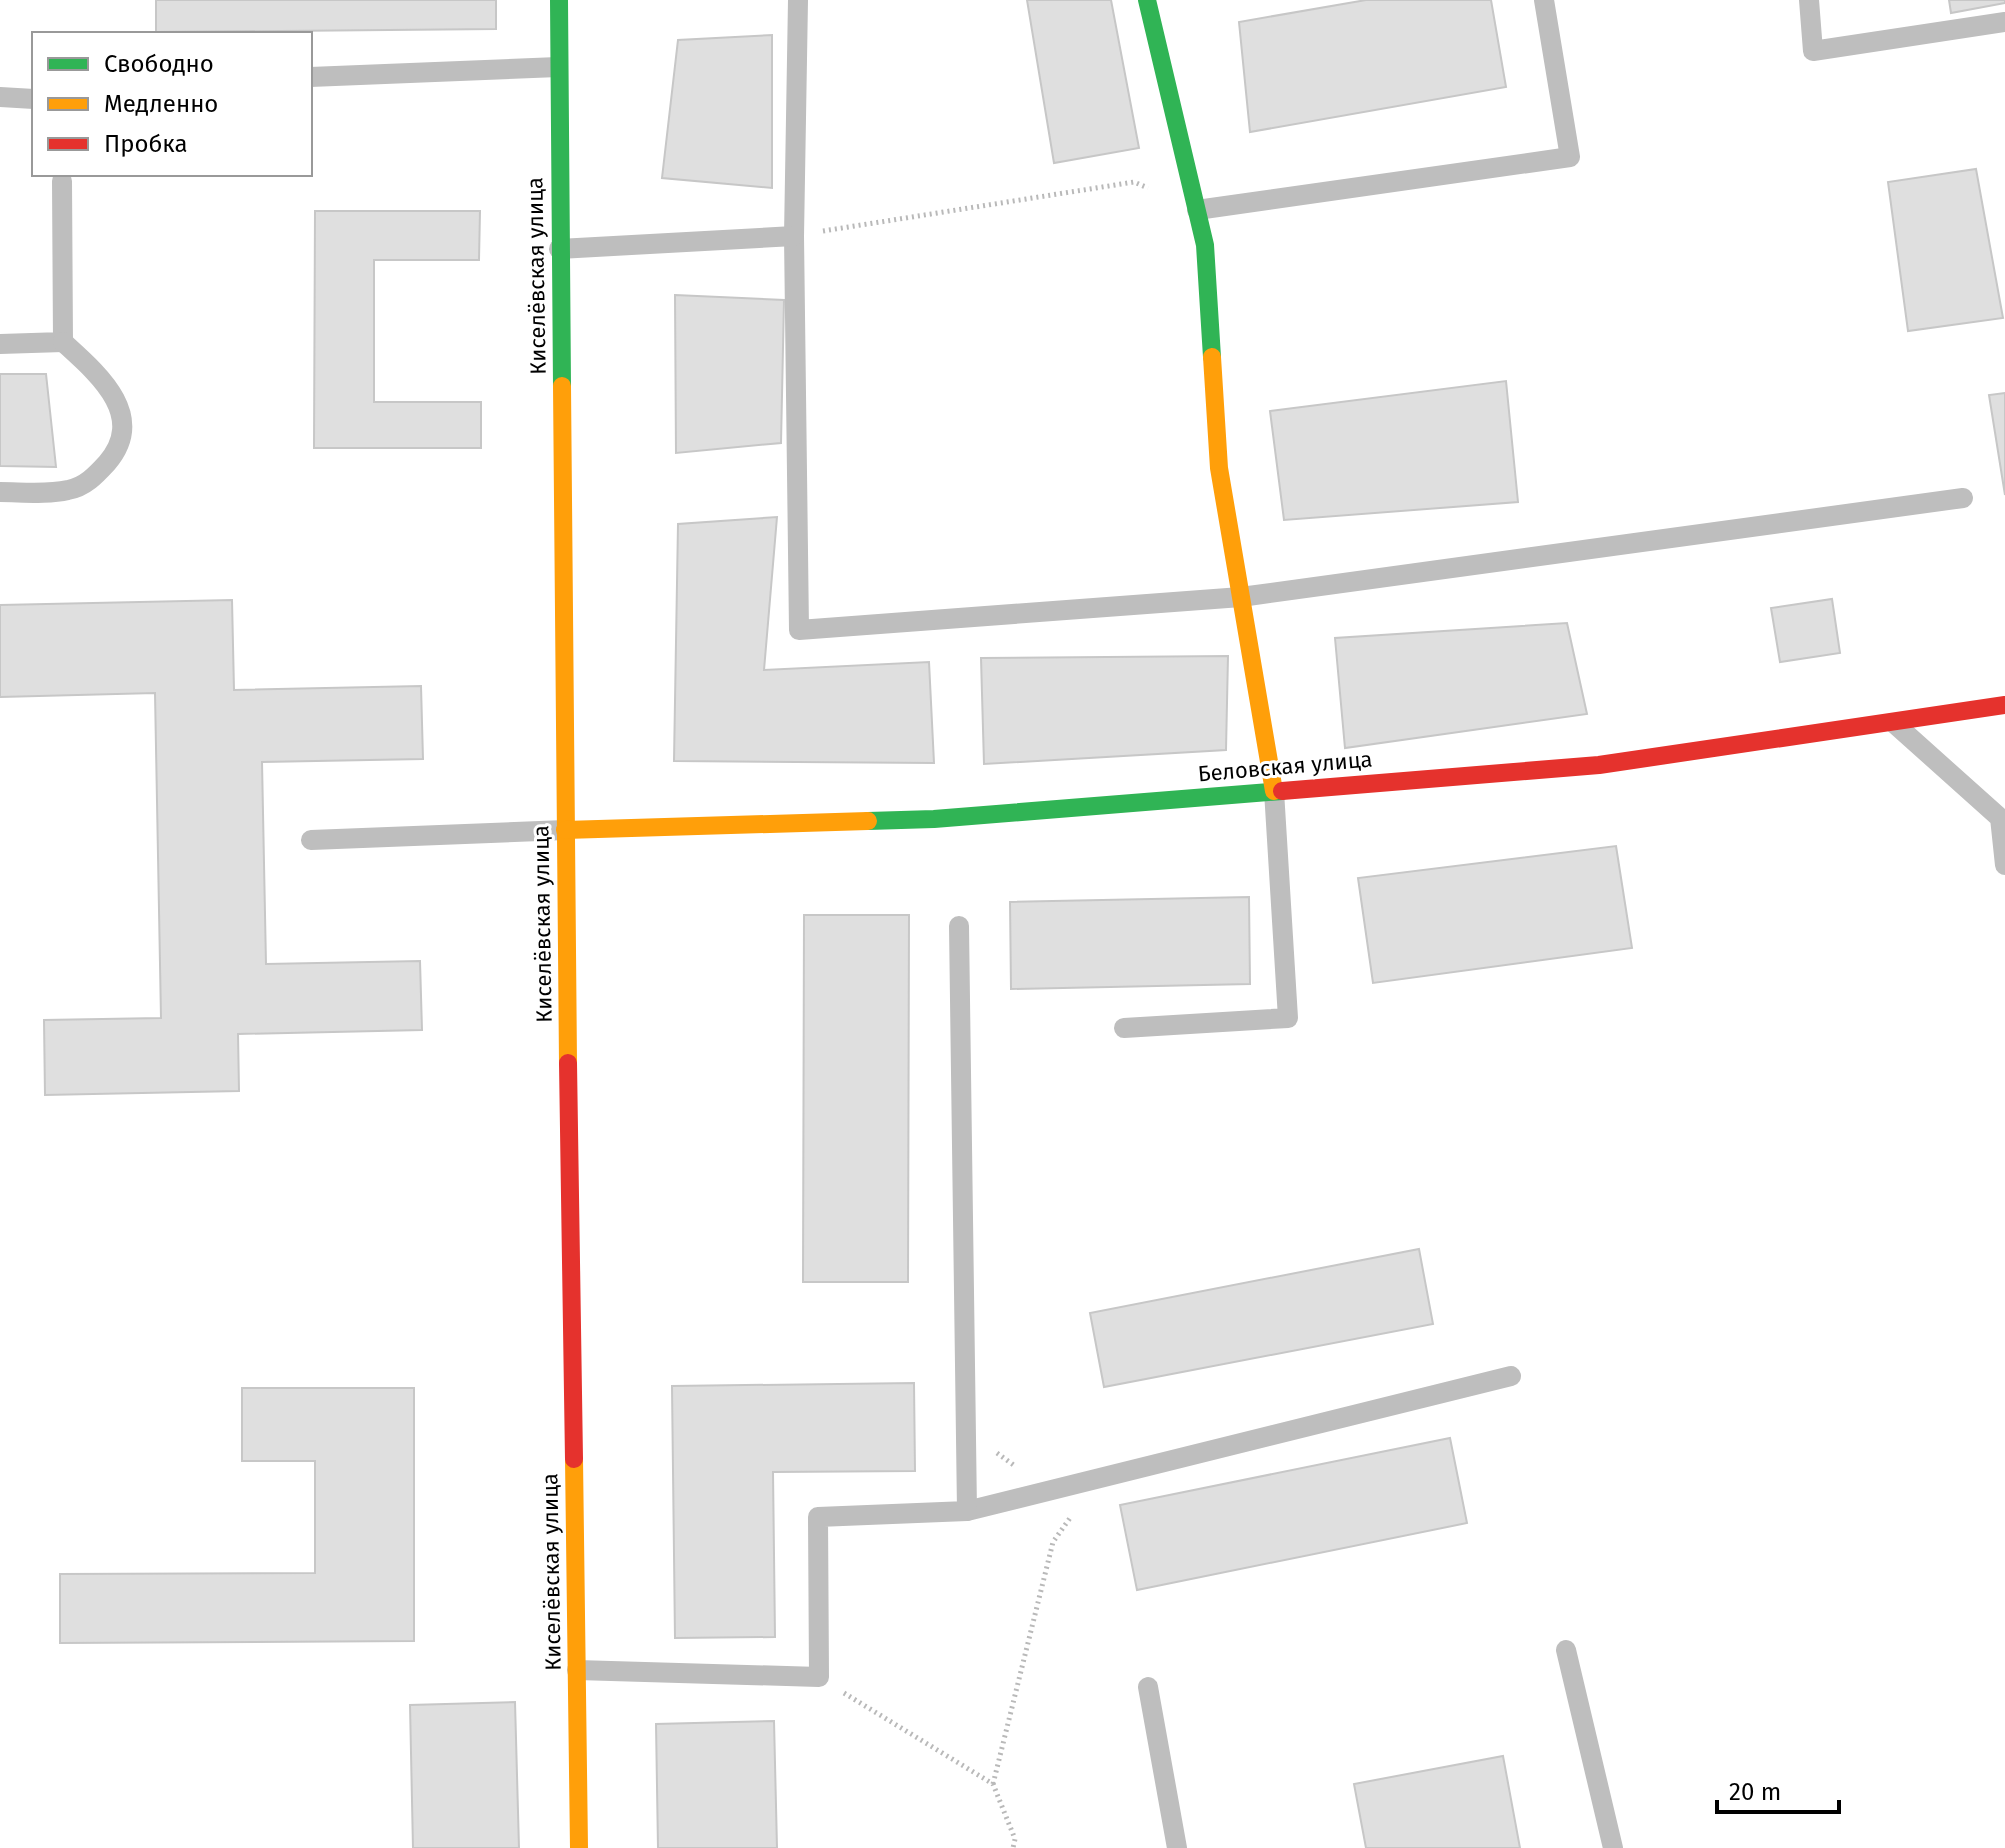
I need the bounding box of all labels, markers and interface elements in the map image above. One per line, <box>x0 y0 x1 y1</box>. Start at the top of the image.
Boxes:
legend <box>32 32 312 176</box>
text: Свободно <box>104 50 214 78</box>
text: Медленно <box>104 90 218 118</box>
text: Пробка <box>104 130 188 158</box>
street label: Киселёвская улица <box>521 177 552 375</box>
street label: Беловская улица <box>1197 745 1373 788</box>
street label: Киселёвская улица <box>527 825 558 1023</box>
street label: Киселёвская улица <box>536 1473 567 1671</box>
scale bar <box>1717 1764 1839 1814</box>
text: 20 m <box>1729 1778 1781 1806</box>

